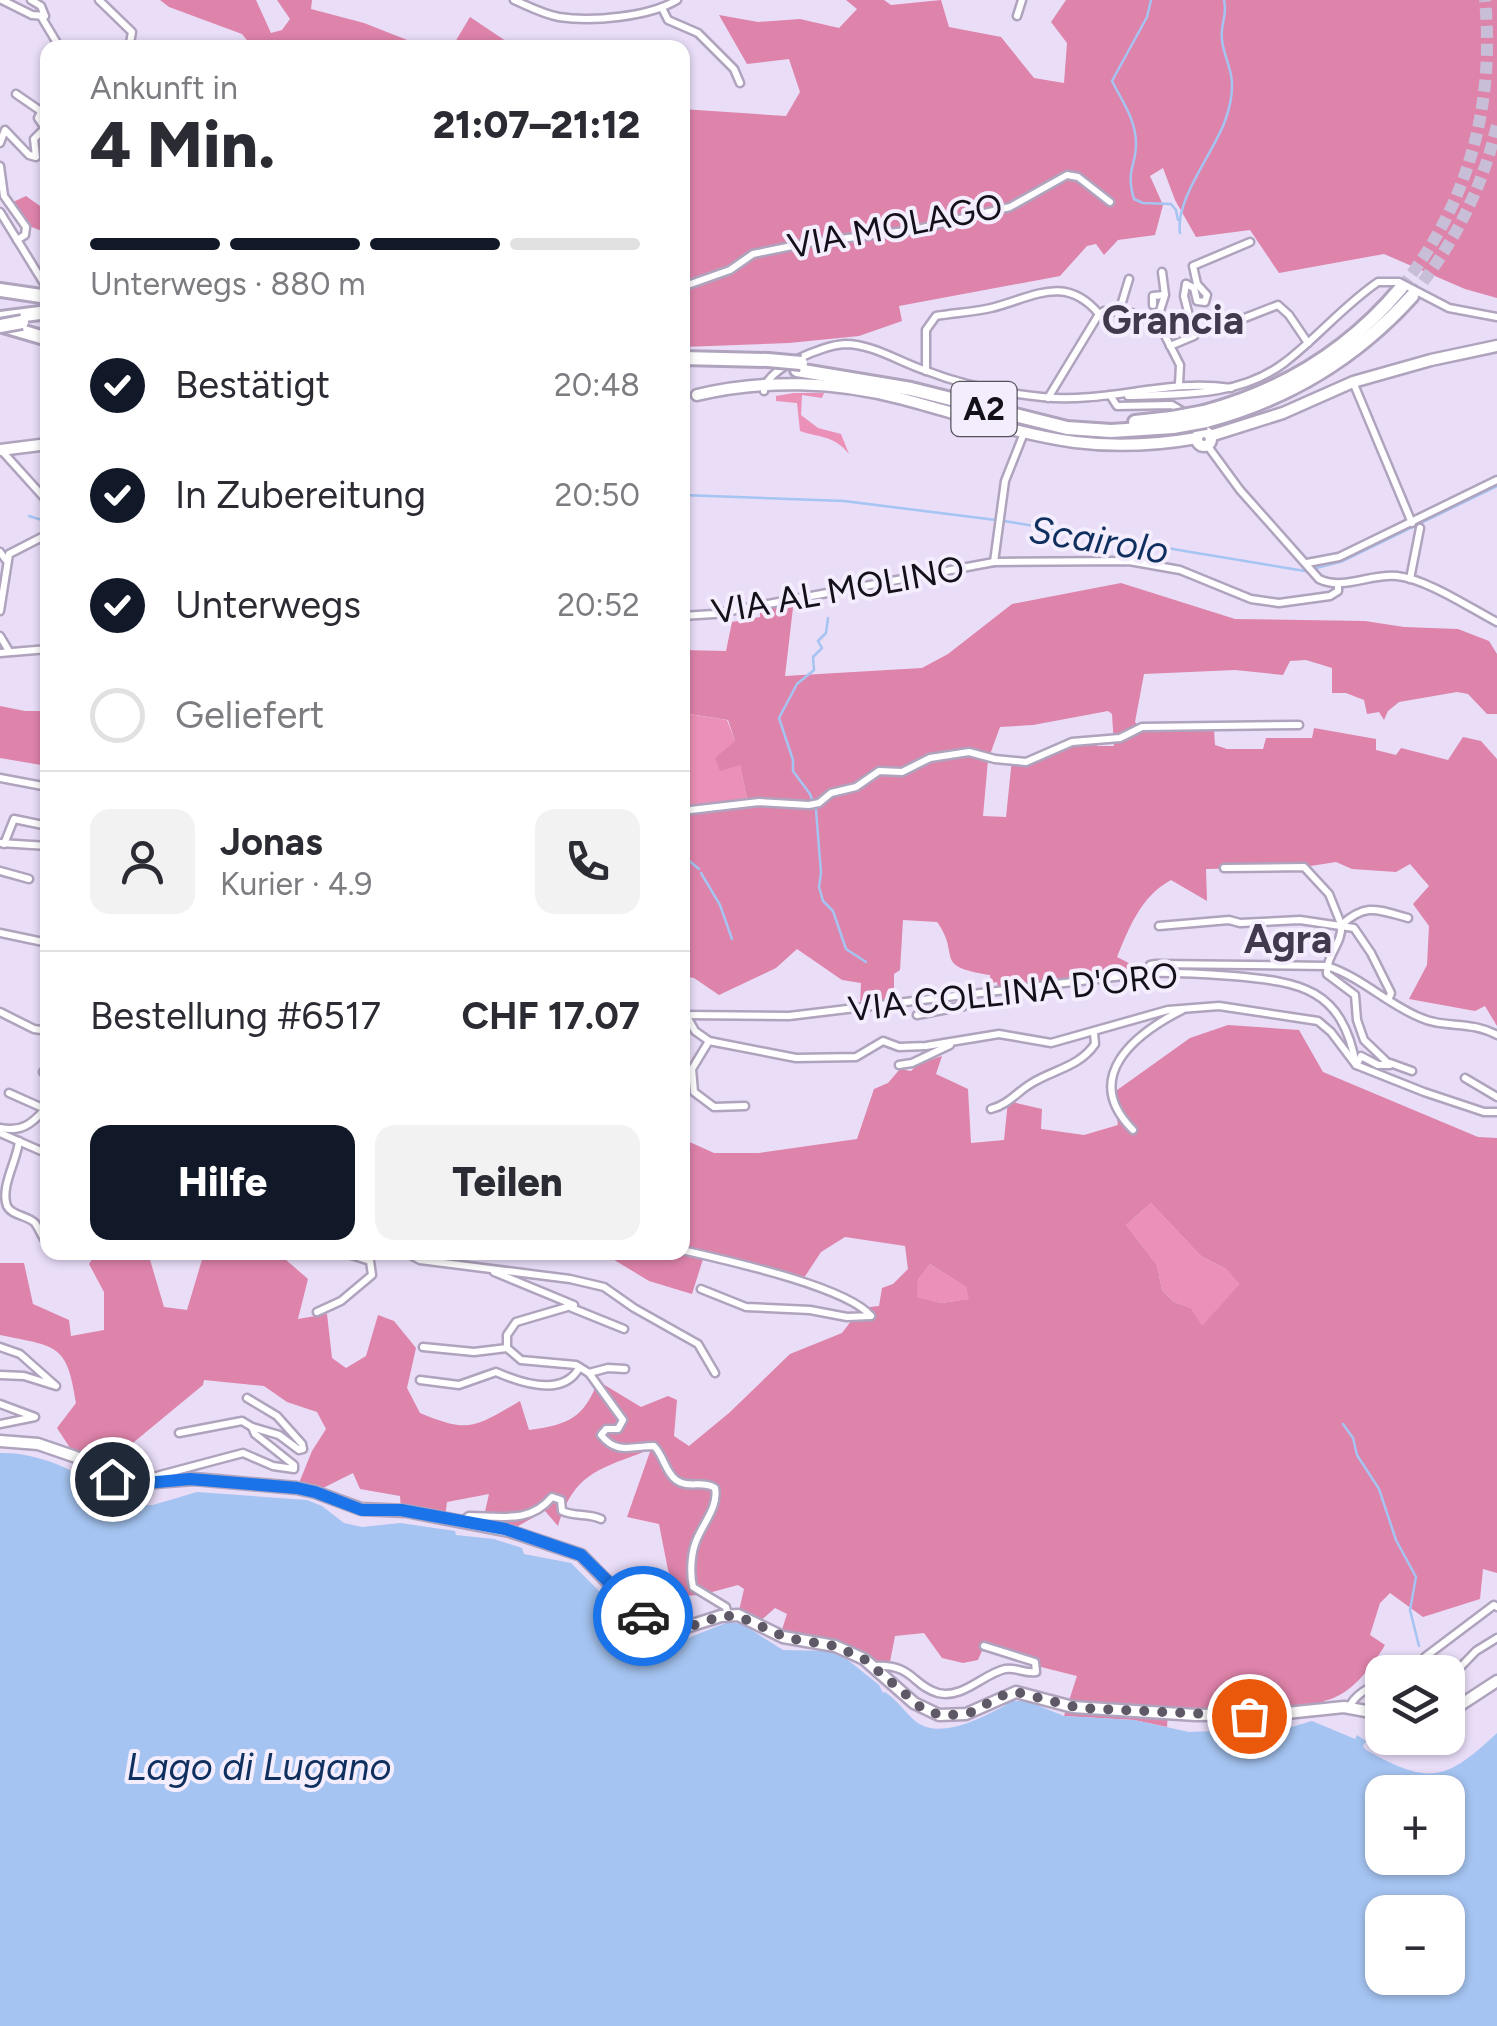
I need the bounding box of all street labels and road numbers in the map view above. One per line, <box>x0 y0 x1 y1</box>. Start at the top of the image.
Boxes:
street label: VIA MOLAGO <box>784 185 1006 267</box>
road number: A2 <box>952 382 1016 436</box>
street label: VIA AL MOLINO <box>709 547 967 633</box>
street label: VIA COLLINA D'ORO <box>846 954 1180 1030</box>

